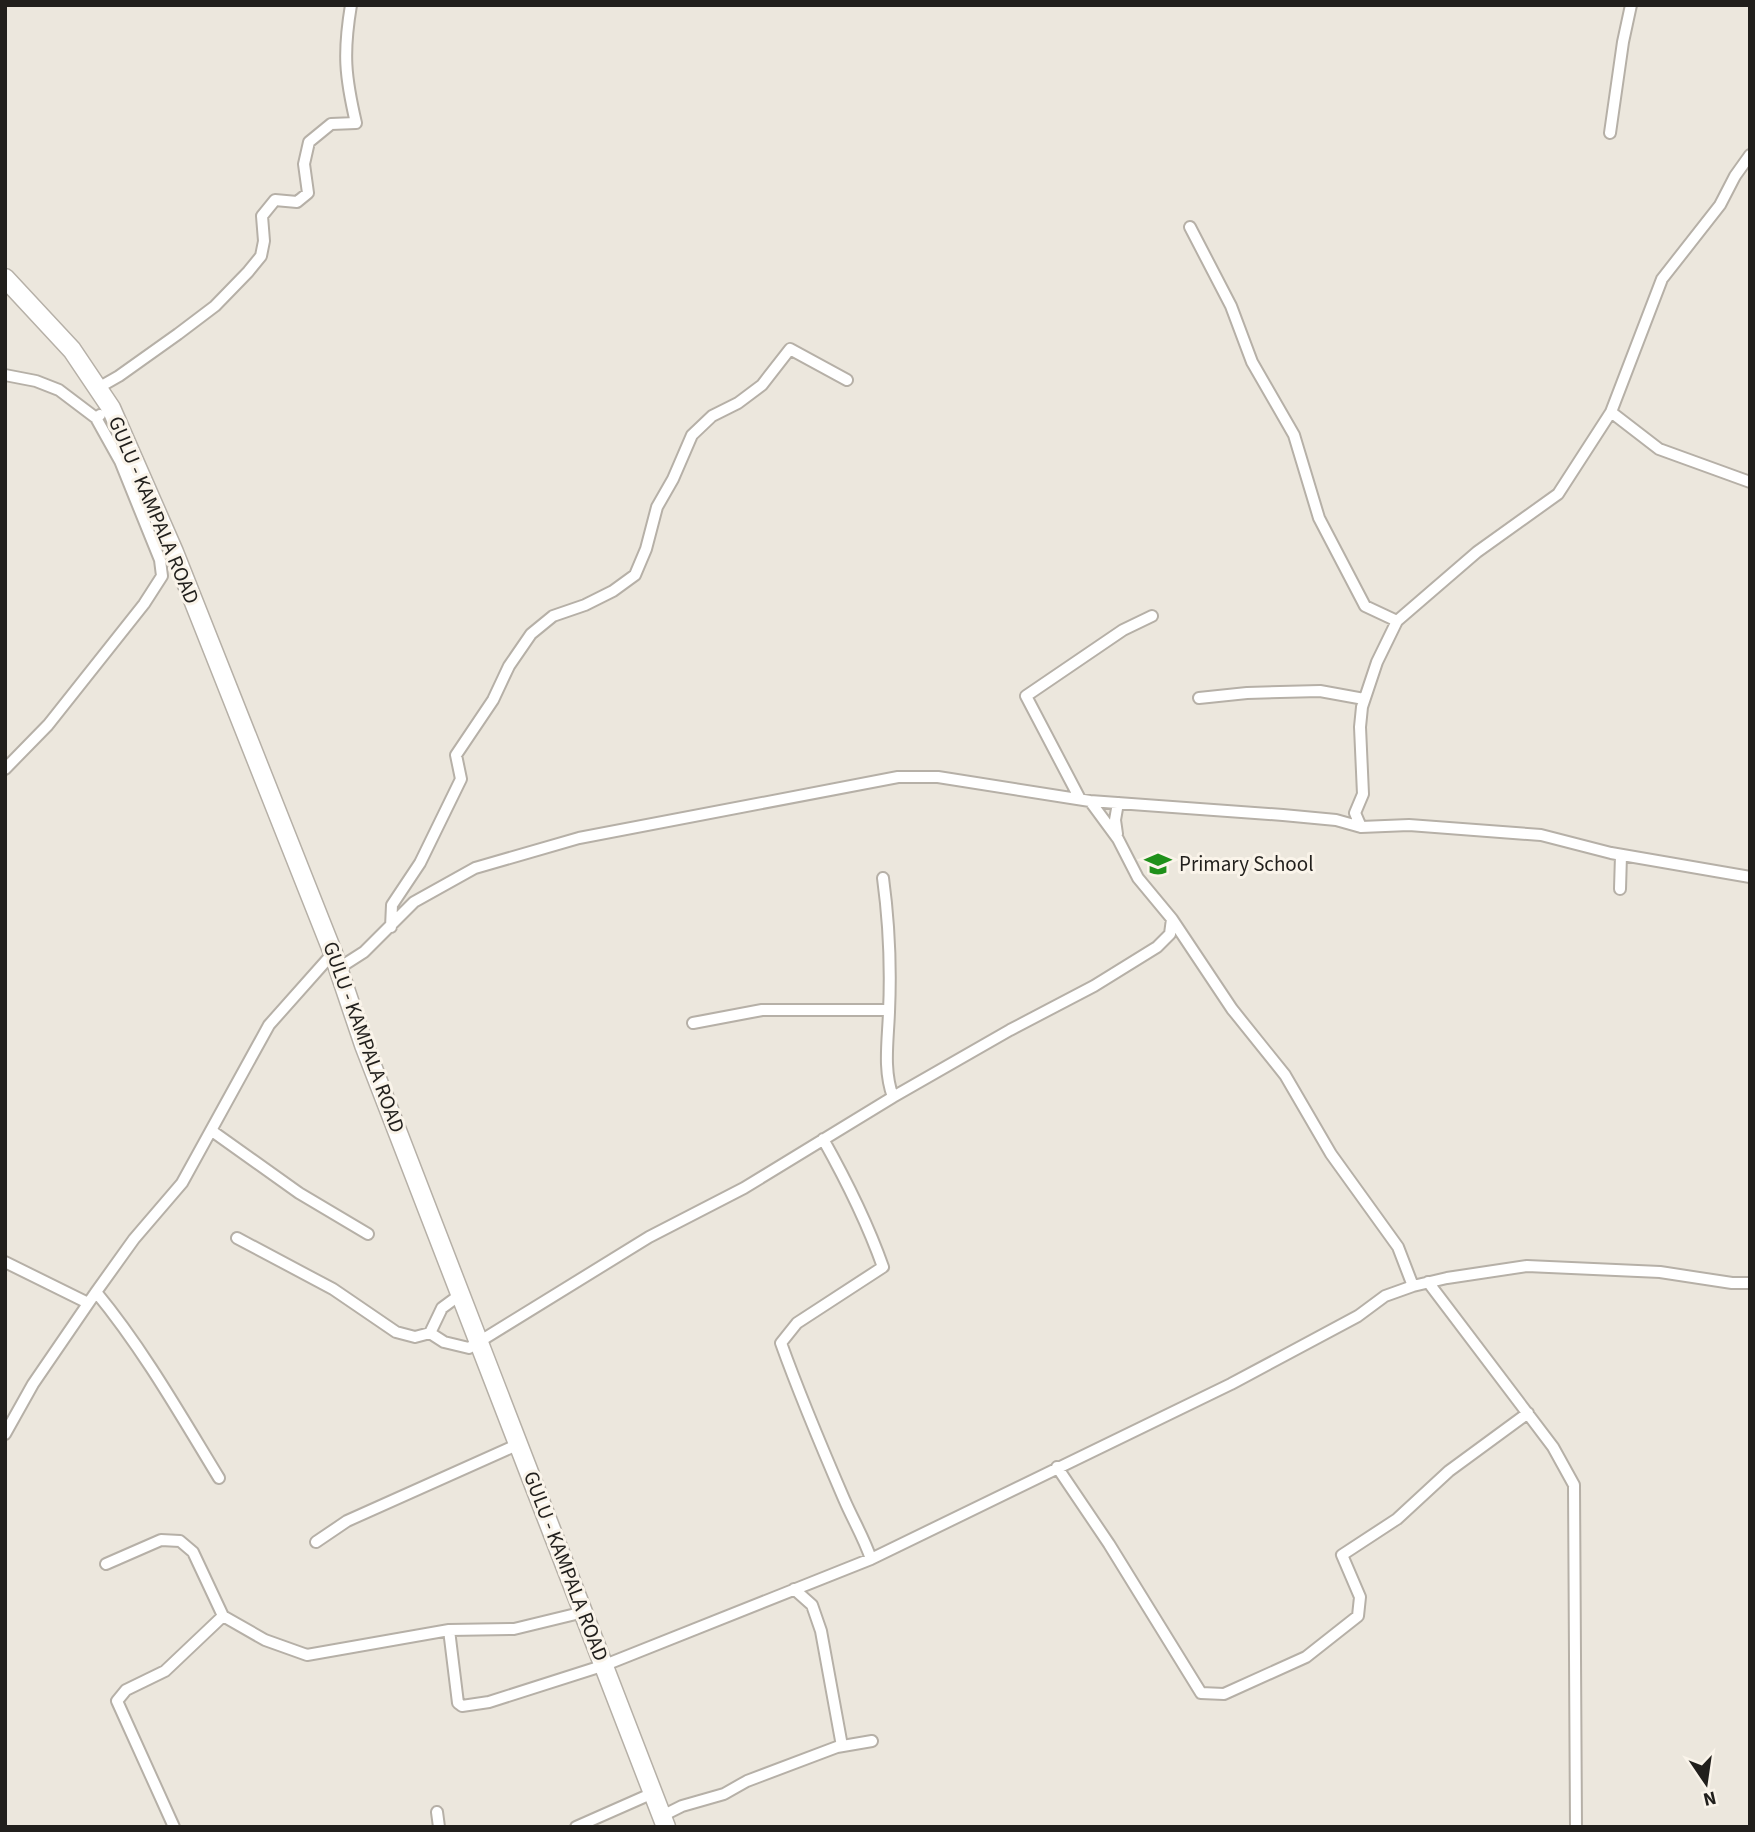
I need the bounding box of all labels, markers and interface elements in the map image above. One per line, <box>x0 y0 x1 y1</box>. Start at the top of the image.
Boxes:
street label: GULU - KAMPALA ROAD <box>101 411 207 609</box>
school or university icon: Primary School <box>1143 849 1173 879</box>
place label: Primary School <box>1179 849 1314 879</box>
street label: GULU - KAMPALA ROAD <box>315 937 413 1137</box>
street label: GULU - KAMPALA ROAD <box>516 1467 616 1665</box>
north arrow <box>1671 1748 1741 1818</box>
text: N <box>1700 1784 1719 1813</box>

